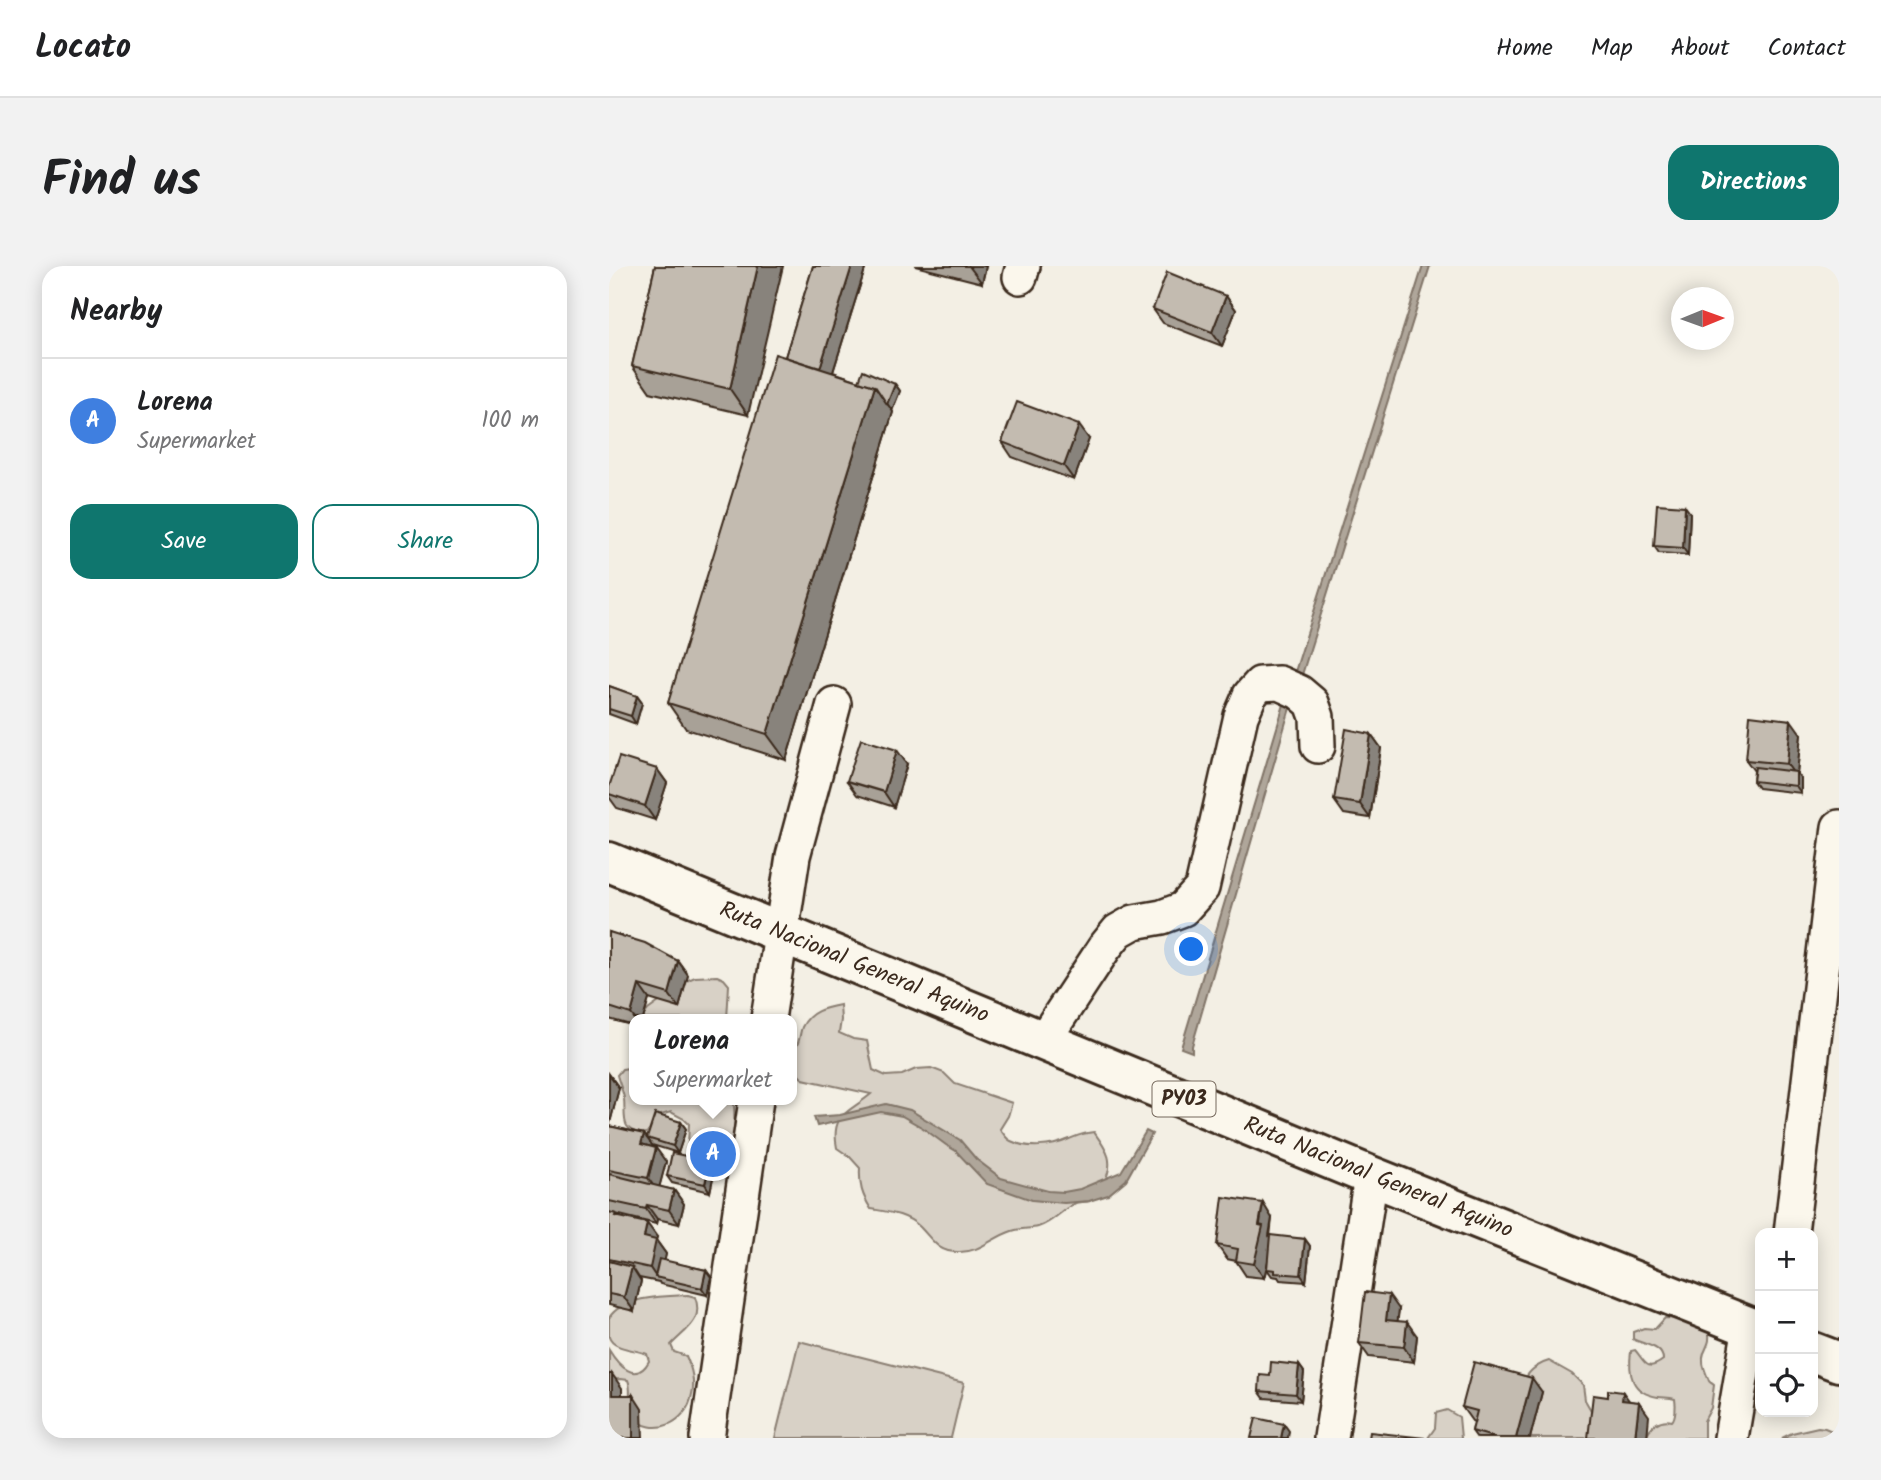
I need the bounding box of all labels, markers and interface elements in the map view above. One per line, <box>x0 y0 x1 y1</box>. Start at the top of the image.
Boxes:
text: Locato <box>35 22 131 75</box>
text: Home <box>1496 29 1553 68</box>
text: Map <box>1591 29 1633 68</box>
text: About <box>1671 29 1729 68</box>
text: Contact <box>1767 29 1846 68</box>
text: Find us <box>42 143 200 221</box>
button: Directions <box>1668 145 1839 220</box>
north arrow <box>1671 287 1734 350</box>
text: Nearby <box>70 288 162 336</box>
text: Lorena <box>137 382 213 424</box>
text: A <box>86 403 100 439</box>
text: 100 m <box>481 403 539 439</box>
text: Supermarket <box>137 424 256 460</box>
button: Save <box>70 504 298 579</box>
button: Share <box>312 504 539 579</box>
street label: Ruta Nacional General Aquino <box>714 892 994 1034</box>
your location <box>1174 932 1208 966</box>
popup <box>629 1014 797 1105</box>
text: Lorena <box>654 1021 729 1063</box>
text: Supermarket <box>654 1063 772 1099</box>
road number: PY03 <box>1153 1082 1215 1116</box>
street label: Ruta Nacional General Aquino <box>1238 1107 1518 1249</box>
pin: A <box>690 1128 736 1180</box>
map controls <box>1755 1228 1818 1417</box>
button: + <box>1755 1228 1818 1291</box>
button: − <box>1755 1291 1818 1354</box>
button: locate <box>1755 1354 1818 1417</box>

